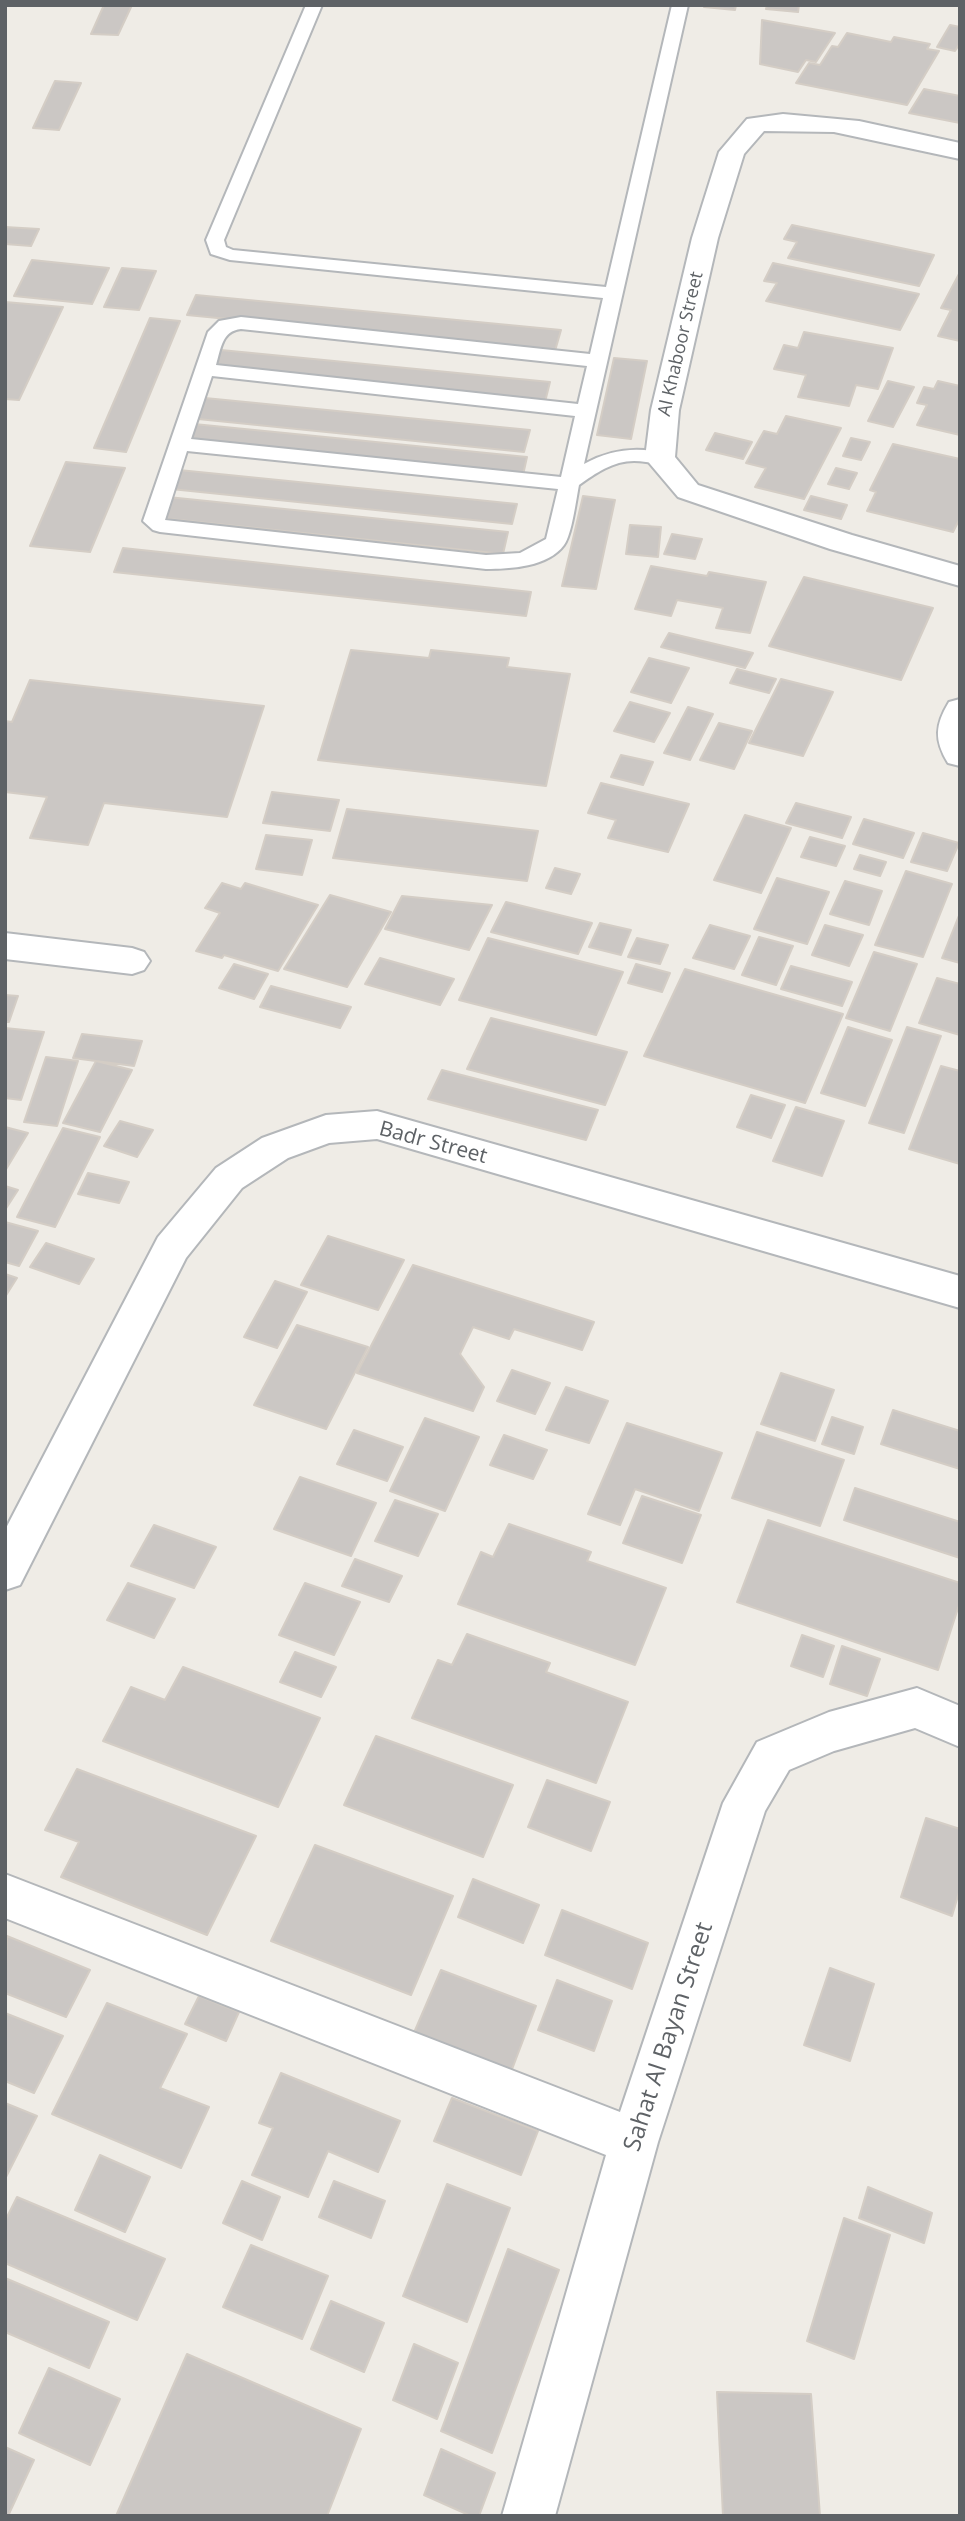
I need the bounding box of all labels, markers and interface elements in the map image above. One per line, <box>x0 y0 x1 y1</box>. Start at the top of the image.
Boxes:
street label: Al Khaboor Street <box>654 270 708 418</box>
street label: Badr Street <box>376 1116 490 1170</box>
street label: Sahat Al Bayan Street <box>618 1919 720 2155</box>

